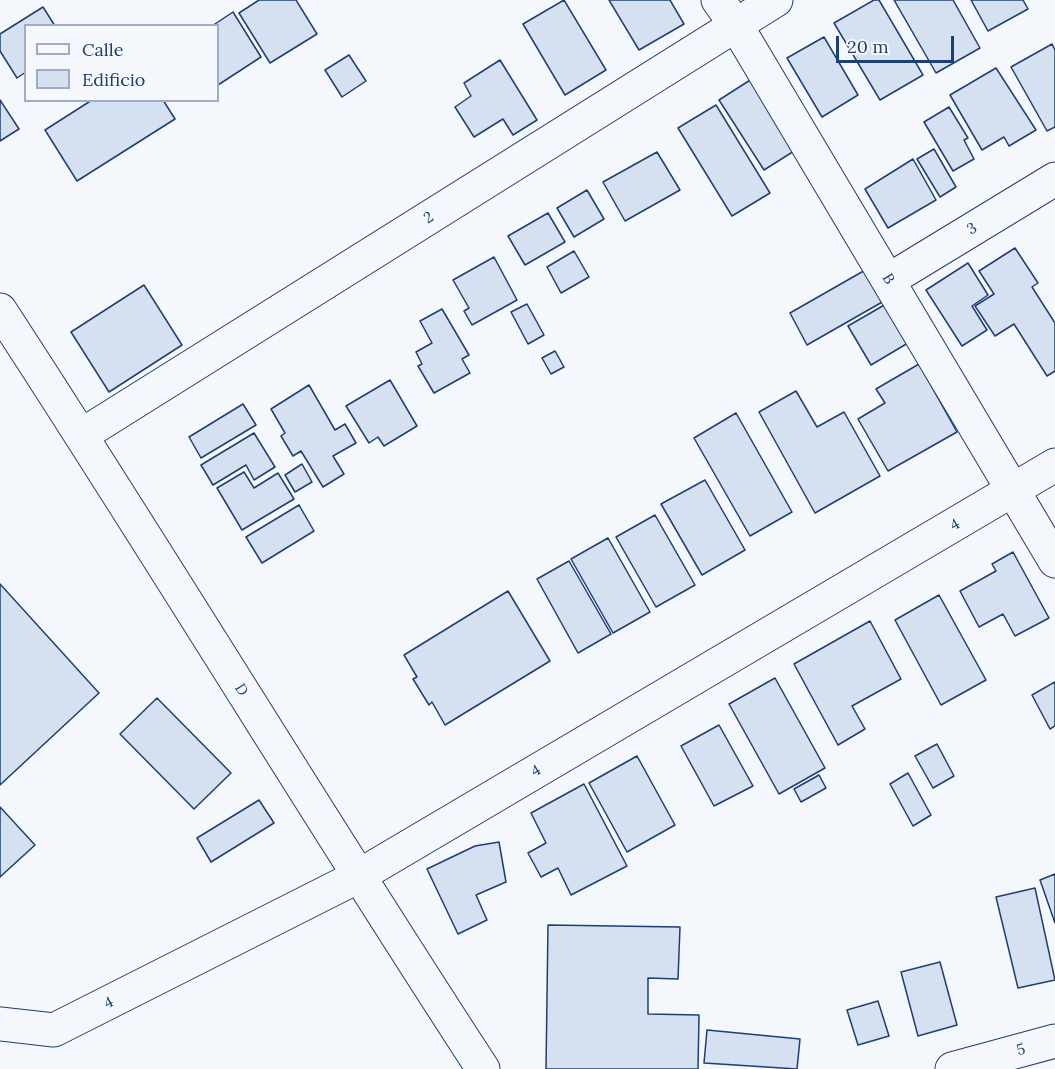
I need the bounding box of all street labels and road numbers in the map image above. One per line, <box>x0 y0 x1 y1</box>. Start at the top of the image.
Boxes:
street label: 2 <box>421 208 437 228</box>
street label: 3 <box>964 219 980 239</box>
street label: B <box>878 270 898 288</box>
street label: 4 <box>947 515 963 535</box>
street label: D <box>230 680 252 700</box>
street label: 4 <box>528 761 544 781</box>
street label: 4 <box>101 993 117 1013</box>
street label: 5 <box>1015 1040 1027 1060</box>

